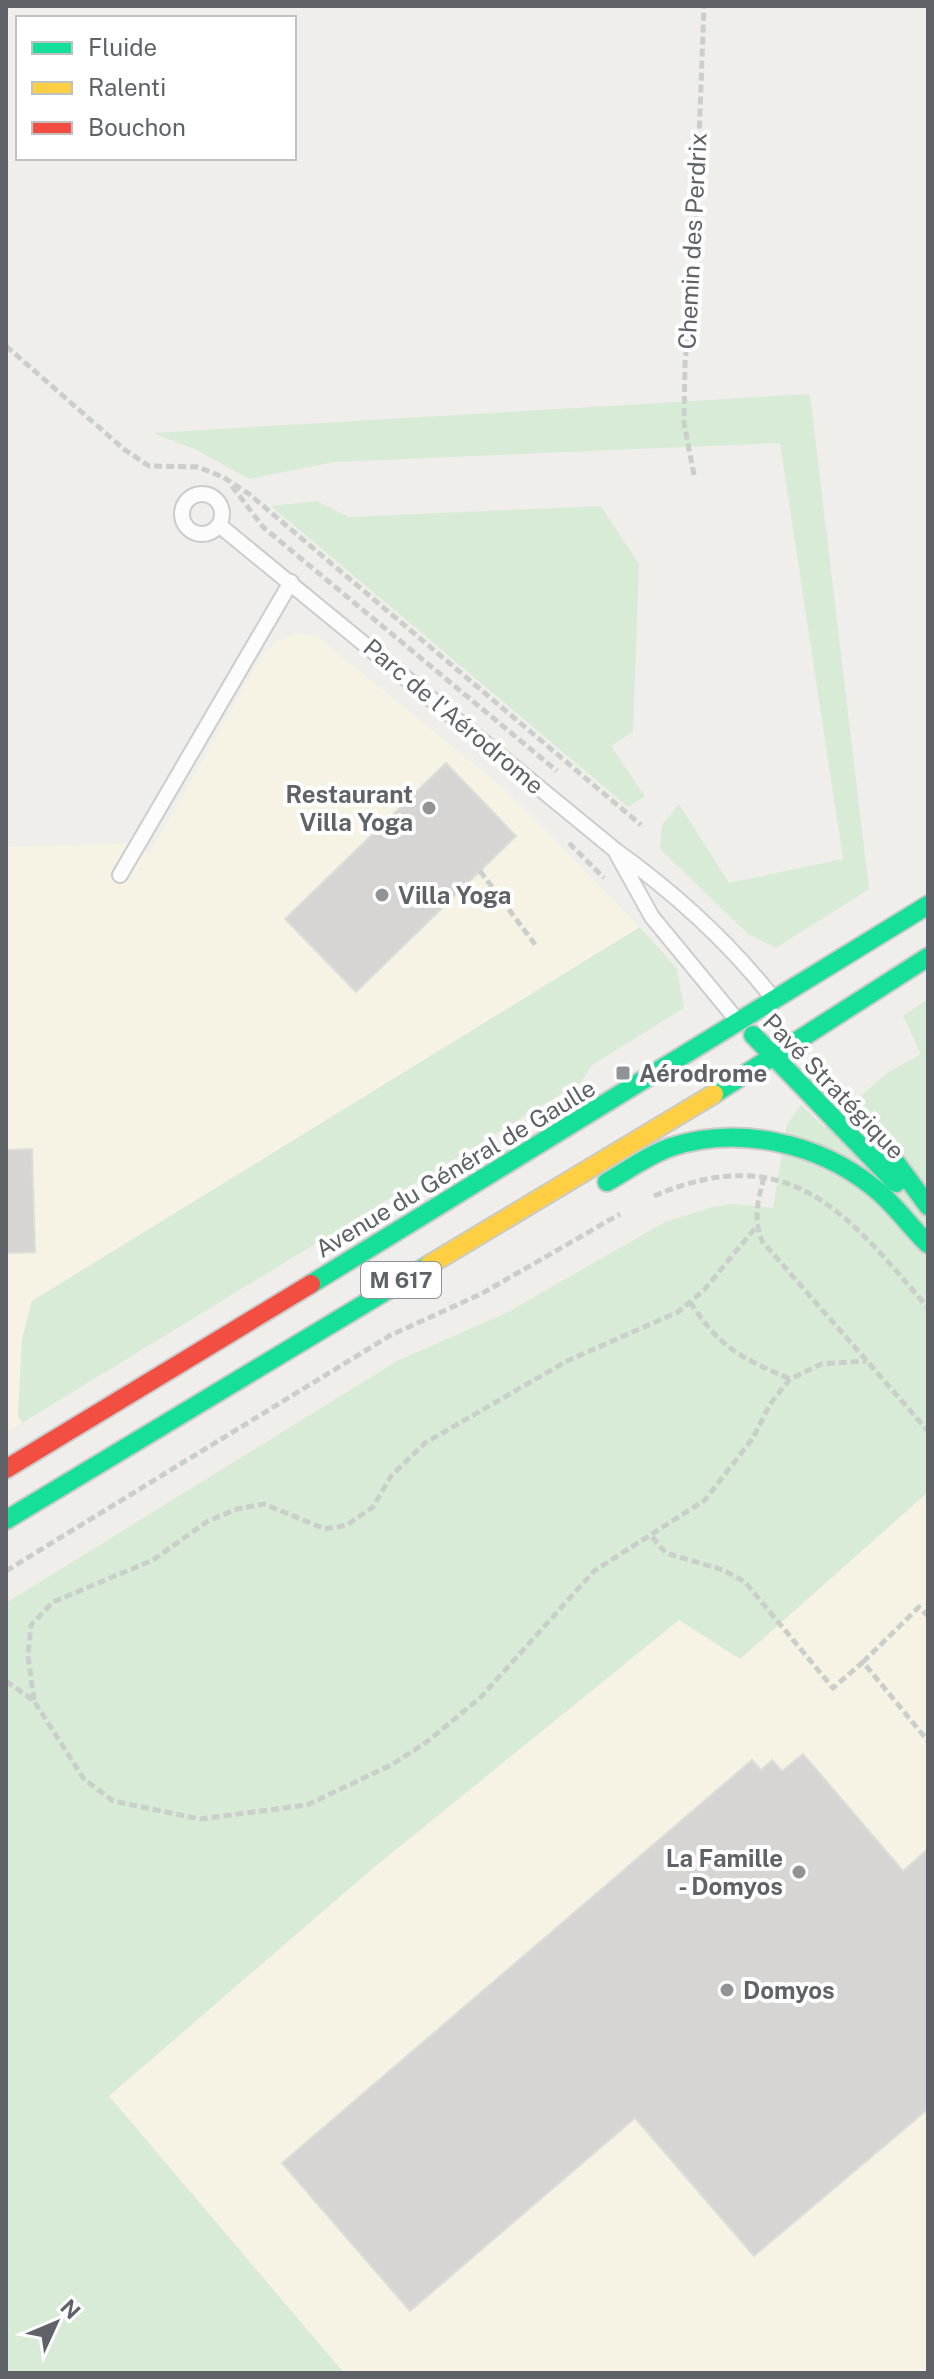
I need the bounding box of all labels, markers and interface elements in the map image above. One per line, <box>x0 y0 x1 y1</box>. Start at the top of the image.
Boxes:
legend <box>16 16 296 160</box>
text: Fluide <box>88 33 157 61</box>
text: Ralenti <box>88 73 166 101</box>
text: Bouchon <box>88 113 186 141</box>
street label: Chemin des Perdrix <box>672 132 712 350</box>
street label: Parc de l'Aérodrome <box>358 633 550 799</box>
place label: Restaurant Villa Yoga <box>285 780 413 836</box>
marker: Restaurant Villa Yoga <box>420 799 438 817</box>
place label: Villa Yoga <box>398 881 511 909</box>
marker: Villa Yoga <box>373 886 391 904</box>
street label: Pavé Stratégique <box>758 1008 910 1164</box>
place label: Aérodrome <box>639 1059 767 1087</box>
marker: Aérodrome <box>614 1064 632 1082</box>
street label: Avenue du Général de Gaulle <box>310 1073 600 1263</box>
road number: M 617 <box>361 1262 441 1298</box>
place label: La Famille - Domyos <box>666 1844 783 1900</box>
marker: La Famille - Domyos <box>790 1863 808 1881</box>
place label: Domyos <box>743 1976 835 2004</box>
marker: Domyos <box>718 1981 736 1999</box>
north arrow <box>16 2283 96 2363</box>
text: N <box>55 2294 86 2324</box>

